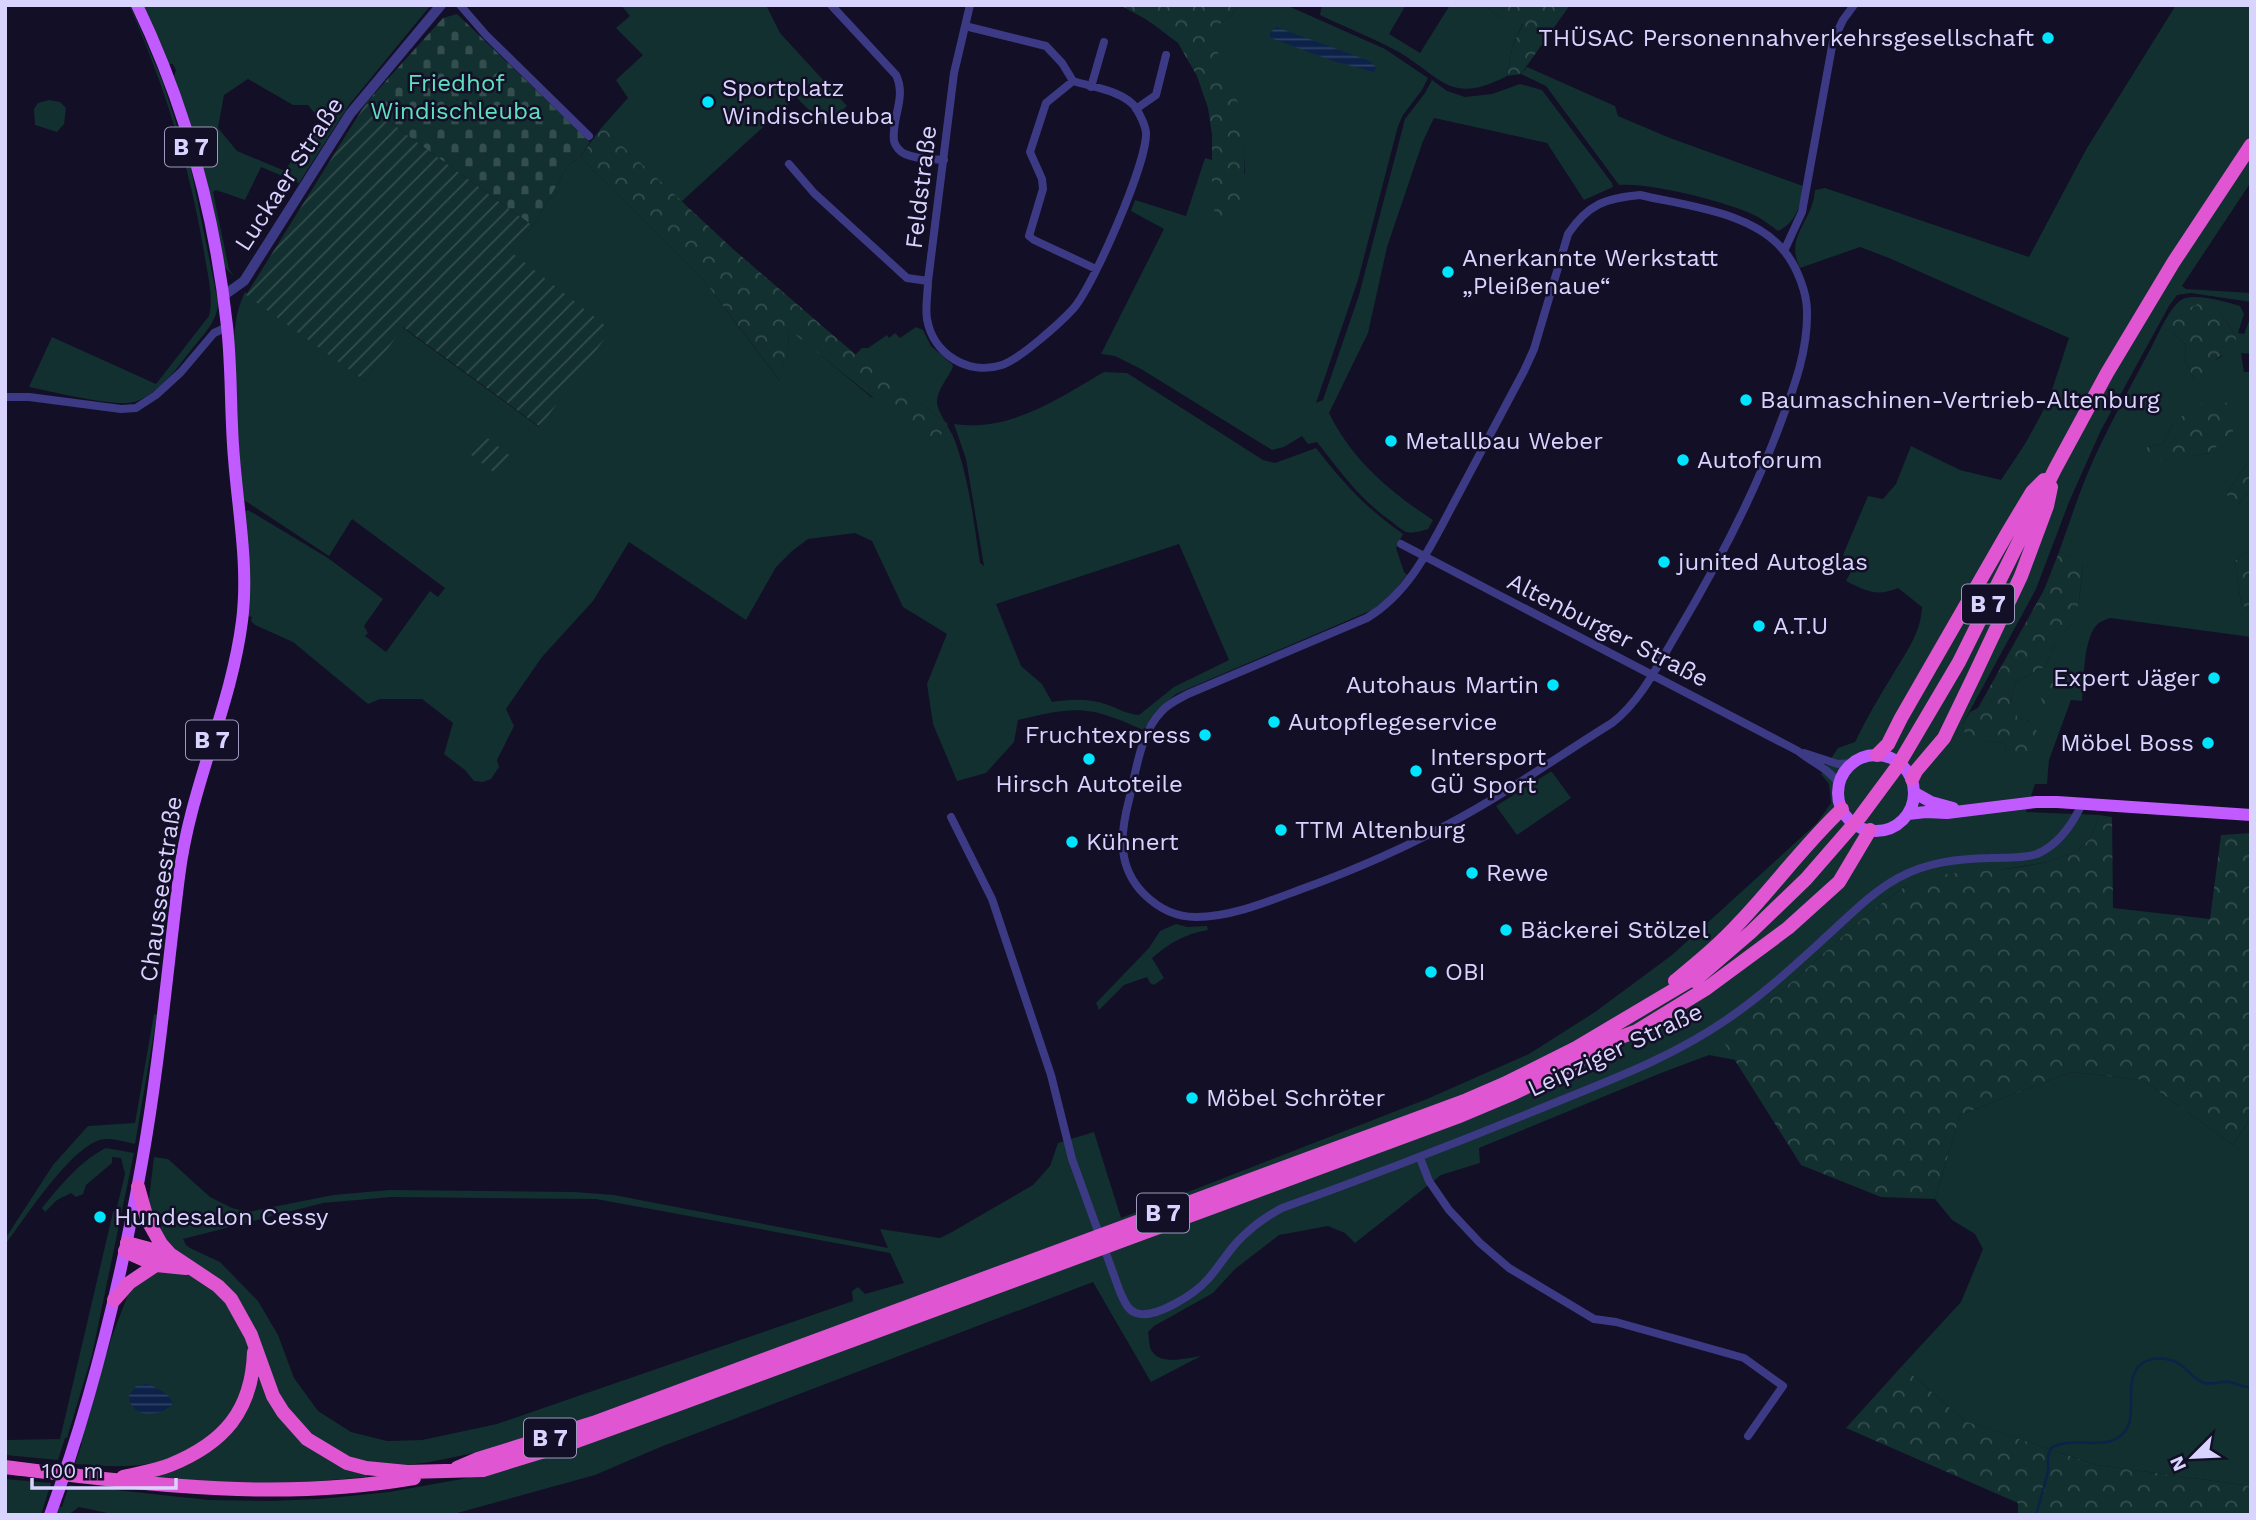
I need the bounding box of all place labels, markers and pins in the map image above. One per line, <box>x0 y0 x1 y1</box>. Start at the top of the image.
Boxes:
place label: THÜSAC Personennahverkehrsgesellschaft <box>1538 24 2034 52</box>
marker: THÜSAC Personennahverkehrsgesellschaft <box>2040 30 2056 46</box>
place label: Sportplatz Windischleuba <box>722 74 893 130</box>
marker: Sportplatz Windischleuba <box>700 94 716 110</box>
place label: Anerkannte Werkstatt „Pleißenaue“ <box>1462 244 1718 300</box>
marker: Anerkannte Werkstatt „Pleißenaue“ <box>1440 264 1456 280</box>
place label: Baumaschinen-Vertrieb-Altenburg <box>1760 386 2160 414</box>
marker: Baumaschinen-Vertrieb-Altenburg <box>1738 392 1754 408</box>
place label: Metallbau Weber <box>1405 427 1603 455</box>
marker: Metallbau Weber <box>1383 433 1399 449</box>
place label: Autoforum <box>1697 446 1823 474</box>
marker: Autoforum <box>1675 452 1691 468</box>
place label: junited Autoglas <box>1676 548 1868 576</box>
marker: junited Autoglas <box>1656 554 1672 570</box>
place label: A.T.U <box>1773 612 1828 640</box>
marker: A.T.U <box>1751 618 1767 634</box>
place label: Expert Jäger <box>2053 664 2200 692</box>
marker: Expert Jäger <box>2206 670 2222 686</box>
place label: Autohaus Martin <box>1346 671 1539 699</box>
marker: Autohaus Martin <box>1545 677 1561 693</box>
place label: Autopflegeservice <box>1288 708 1497 736</box>
marker: Autopflegeservice <box>1266 714 1282 730</box>
place label: Fruchtexpress <box>1025 721 1191 749</box>
marker: Fruchtexpress <box>1197 727 1213 743</box>
place label: Möbel Boss <box>2060 729 2194 757</box>
marker: Möbel Boss <box>2200 735 2216 751</box>
place label: Intersport GÜ Sport <box>1430 743 1546 799</box>
marker: Hirsch Autoteile <box>1081 751 1097 767</box>
marker: Intersport GÜ Sport <box>1408 763 1424 779</box>
place label: Hirsch Autoteile <box>995 770 1183 798</box>
place label: TTM Altenburg <box>1295 816 1465 844</box>
marker: TTM Altenburg <box>1273 822 1289 838</box>
place label: Kühnert <box>1086 828 1179 856</box>
marker: Kühnert <box>1064 834 1080 850</box>
place label: Rewe <box>1486 859 1549 887</box>
marker: Rewe <box>1464 865 1480 881</box>
place label: Bäckerei Stölzel <box>1520 916 1709 944</box>
marker: Bäckerei Stölzel <box>1498 922 1514 938</box>
place label: OBI <box>1445 958 1486 986</box>
marker: OBI <box>1423 964 1439 980</box>
place label: Möbel Schröter <box>1206 1084 1385 1112</box>
marker: Möbel Schröter <box>1184 1090 1200 1106</box>
place label: Hundesalon Cessy <box>114 1203 329 1231</box>
marker: Hundesalon Cessy <box>92 1209 108 1225</box>

